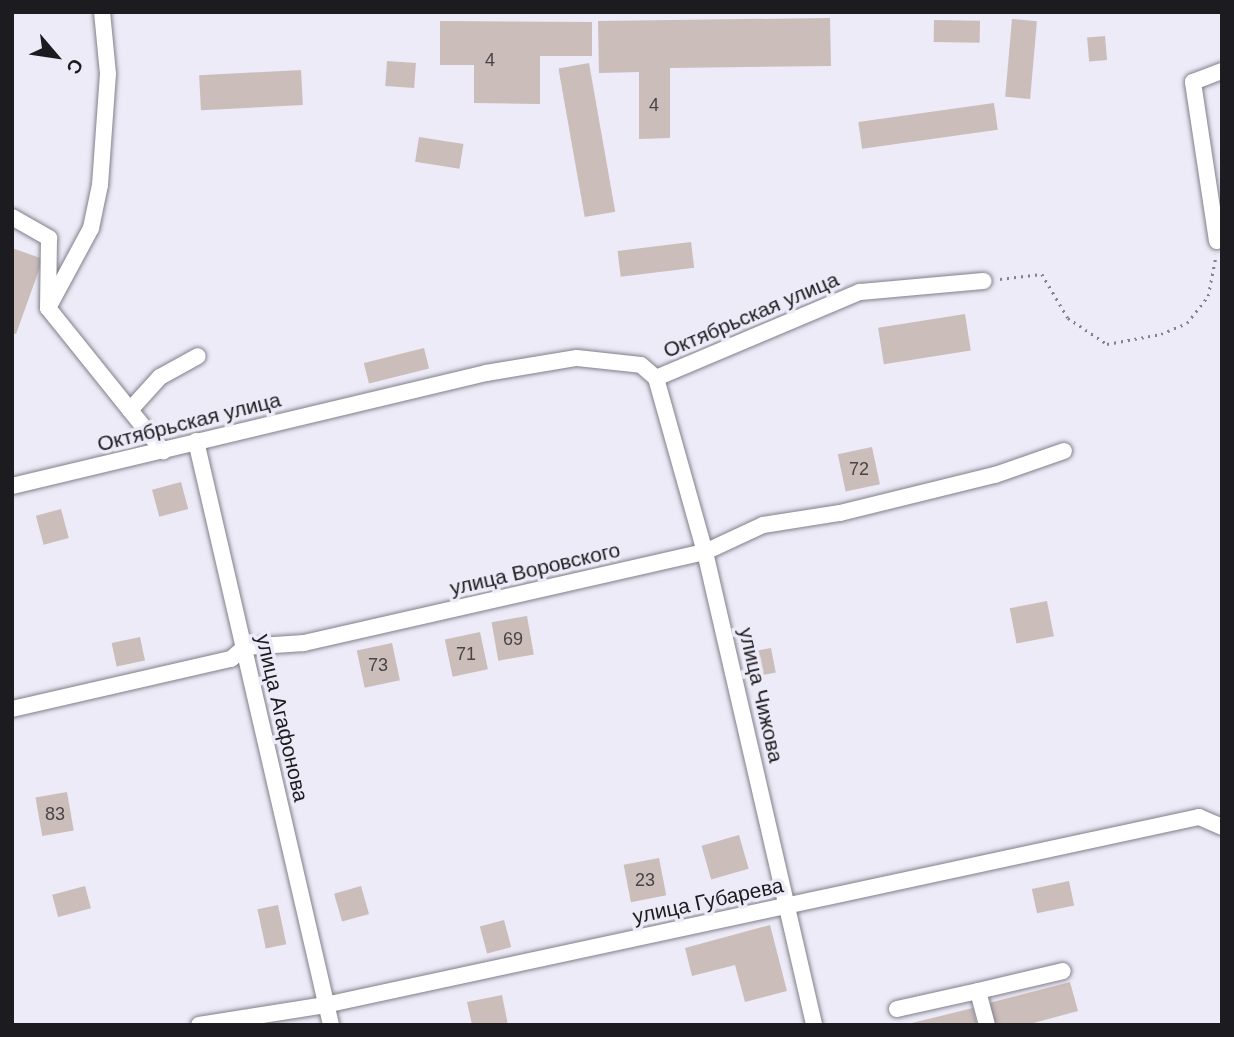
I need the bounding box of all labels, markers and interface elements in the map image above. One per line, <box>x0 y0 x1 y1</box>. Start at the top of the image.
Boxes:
north arrow <box>21 21 91 91</box>
house number: 4 <box>485 49 495 71</box>
text: С <box>62 55 87 78</box>
house number: 4 <box>649 94 659 116</box>
street label: Октябрьская улица <box>659 267 843 363</box>
street label: Октябрьская улица <box>95 387 283 457</box>
house number: 72 <box>849 458 869 480</box>
street label: улица Воровского <box>447 537 623 601</box>
street label: улица Чижова <box>733 625 789 765</box>
house number: 69 <box>503 628 523 650</box>
street label: улица Агафонова <box>250 632 314 804</box>
house number: 71 <box>456 643 476 665</box>
house number: 73 <box>368 654 388 676</box>
house number: 83 <box>45 803 65 825</box>
house number: 23 <box>635 869 655 891</box>
street label: улица Губарева <box>630 873 786 929</box>

